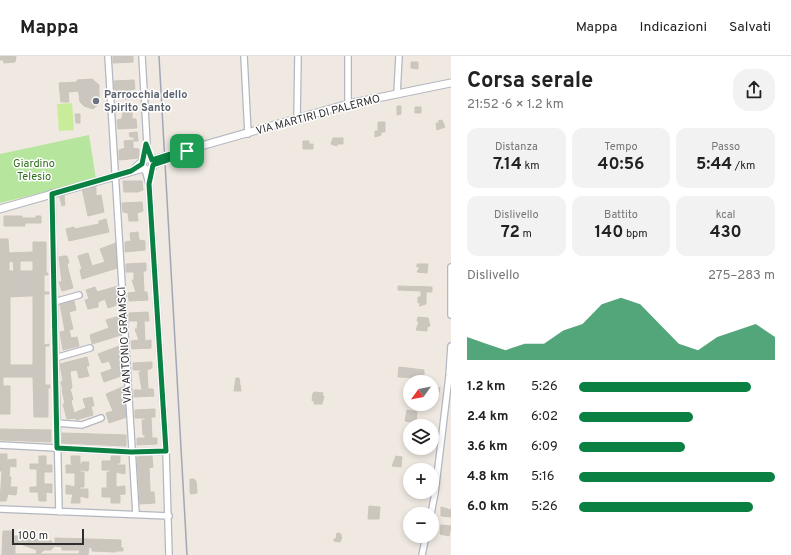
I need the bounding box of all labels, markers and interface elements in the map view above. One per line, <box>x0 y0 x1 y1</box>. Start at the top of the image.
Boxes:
text: Mappa <box>20 16 79 40</box>
text: Mappa <box>576 19 617 36</box>
text: Indicazioni <box>639 19 707 36</box>
text: Salvati <box>729 19 771 36</box>
text: Corsa serale <box>467 68 593 95</box>
button: share <box>733 69 775 111</box>
place label: Parrocchia dello Spirito Santo <box>104 88 188 115</box>
street label: VIA MARTIRI DI PALERMO <box>254 92 382 138</box>
marker: Parrocchia dello Spirito Santo <box>91 96 101 106</box>
text: 21:52 · 6 × 1.2 km <box>467 97 564 113</box>
pin <box>170 134 204 168</box>
icon: arrive <box>176 140 198 162</box>
text: Distanza <box>495 140 538 154</box>
text: Tempo <box>604 140 638 154</box>
text: Passo <box>711 140 740 154</box>
text: 7.14 <box>493 154 522 176</box>
text: 40:56 <box>597 154 645 176</box>
text: 5:44 <box>696 154 732 176</box>
park label: Giardino Telesio <box>13 157 55 184</box>
text: km <box>522 159 540 173</box>
text: /km <box>732 159 755 173</box>
text: Dislivello <box>494 208 539 222</box>
text: Battito <box>604 208 638 222</box>
text: kcal <box>716 208 735 222</box>
text: 72 <box>501 222 520 244</box>
text: 140 <box>594 222 623 244</box>
text: 430 <box>710 222 742 244</box>
text: m <box>520 227 532 241</box>
text: bpm <box>623 227 648 241</box>
text: Dislivello <box>467 268 520 284</box>
text: 275–283 m <box>708 268 775 284</box>
street label: VIA ANTONIO GRAMSCI <box>115 286 135 404</box>
north arrow <box>403 375 439 411</box>
map controls <box>403 375 439 543</box>
text: 1.2 km <box>467 379 505 395</box>
text: 5:26 <box>531 379 558 395</box>
text: 2.4 km <box>467 409 508 425</box>
text: 6:02 <box>531 409 558 425</box>
button: layers <box>403 419 439 455</box>
text: 3.6 km <box>467 439 508 455</box>
text: 6:09 <box>531 439 558 455</box>
button: + <box>403 463 439 499</box>
text: 4.8 km <box>467 469 509 485</box>
text: 5:16 <box>531 469 555 485</box>
text: 6.0 km <box>467 499 509 515</box>
text: 5:26 <box>531 499 558 515</box>
button: − <box>403 507 439 543</box>
scale bar <box>12 527 84 546</box>
text: 100 m <box>18 529 48 543</box>

